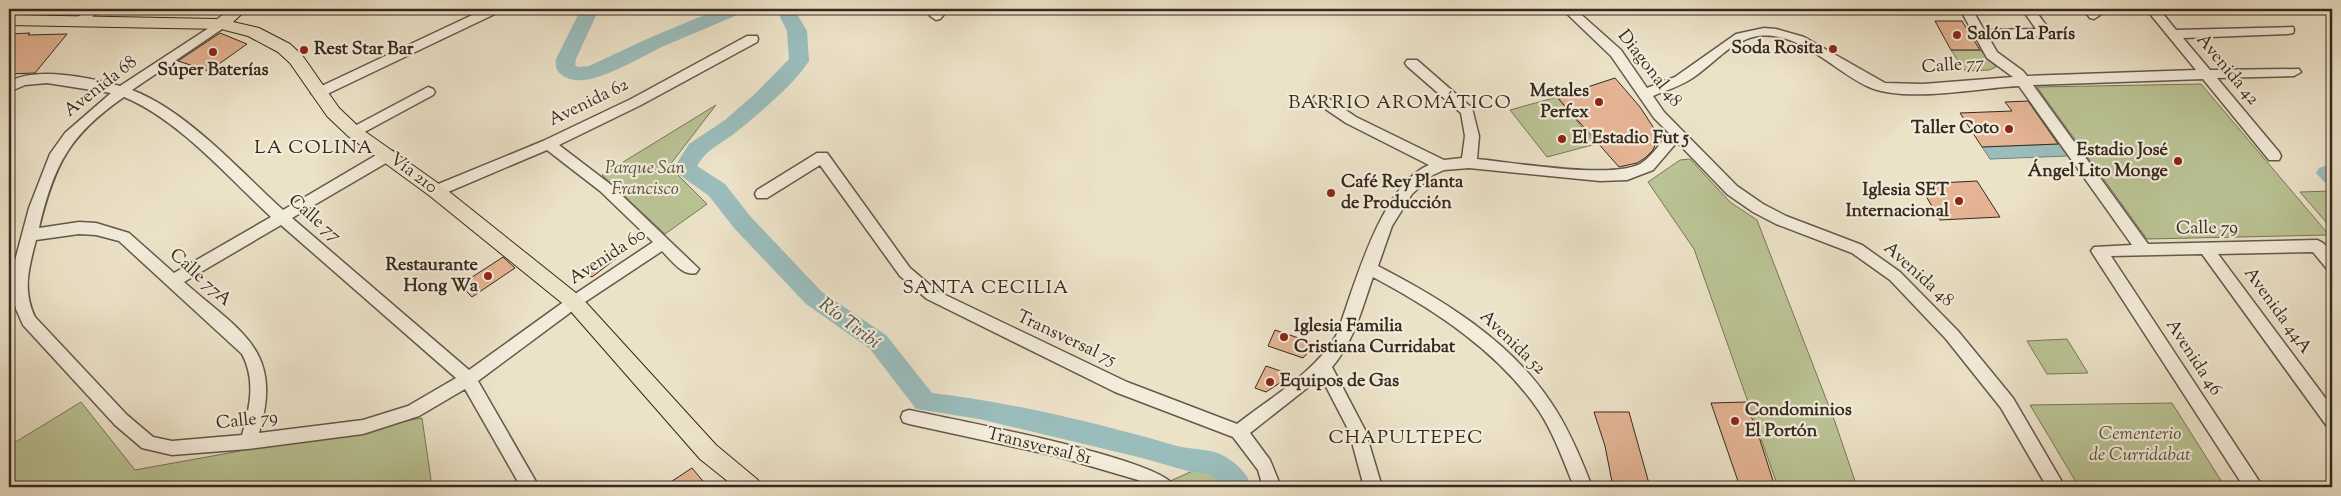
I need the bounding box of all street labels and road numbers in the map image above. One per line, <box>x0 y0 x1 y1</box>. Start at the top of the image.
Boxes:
street label: Diagonal 48 <box>1610 25 1688 113</box>
street label: Avenida 42 <box>2189 29 2265 112</box>
street label: Avenida 68 <box>59 50 143 124</box>
street label: Calle 77 <box>1921 51 1985 81</box>
street label: Avenida 62 <box>545 72 634 134</box>
street label: Vía 210 <box>383 147 443 201</box>
street label: Calle 77 <box>282 189 346 249</box>
street label: Calle 79 <box>2176 215 2238 243</box>
street label: Avenida 60 <box>564 222 652 292</box>
street label: Avenida 48 <box>1877 236 1959 314</box>
street label: Calle 77A <box>163 243 237 313</box>
street label: Avenida 44A <box>2237 262 2318 360</box>
street label: Transversal 75 <box>1012 305 1120 373</box>
street label: Avenida 52 <box>1473 305 1551 382</box>
street label: Avenida 46 <box>2158 315 2228 401</box>
street label: Calle 79 <box>215 405 279 437</box>
street label: Transversal 81 <box>984 421 1094 473</box>

